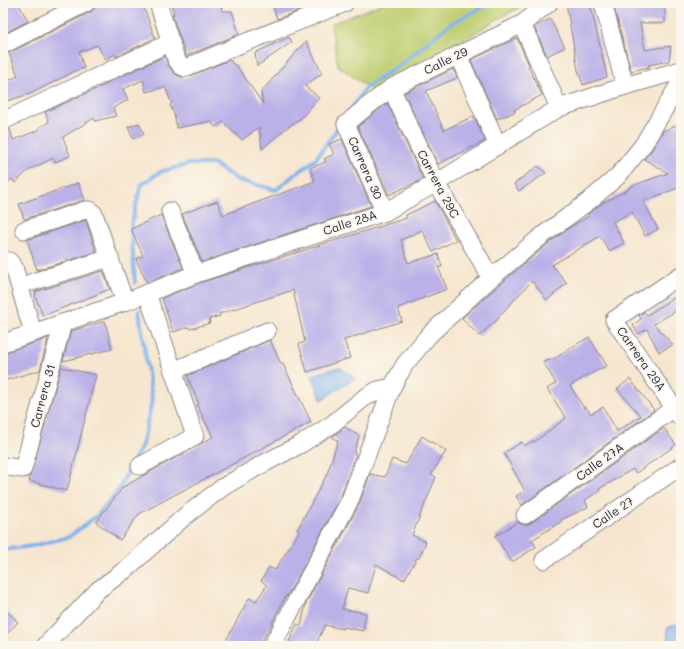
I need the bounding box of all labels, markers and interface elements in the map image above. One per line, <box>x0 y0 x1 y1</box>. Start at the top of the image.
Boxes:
street label: Calle 29 <box>421 43 470 78</box>
street label: Carrera 30 <box>345 134 387 202</box>
street label: Carrera 29C <box>414 147 464 221</box>
street label: Calle 28A <box>321 206 379 238</box>
street label: Carrera 29A <box>614 323 670 394</box>
street label: Carrera 31 <box>26 362 58 429</box>
street label: Calle 27A <box>572 439 626 484</box>
street label: Calle 27 <box>589 492 637 532</box>

